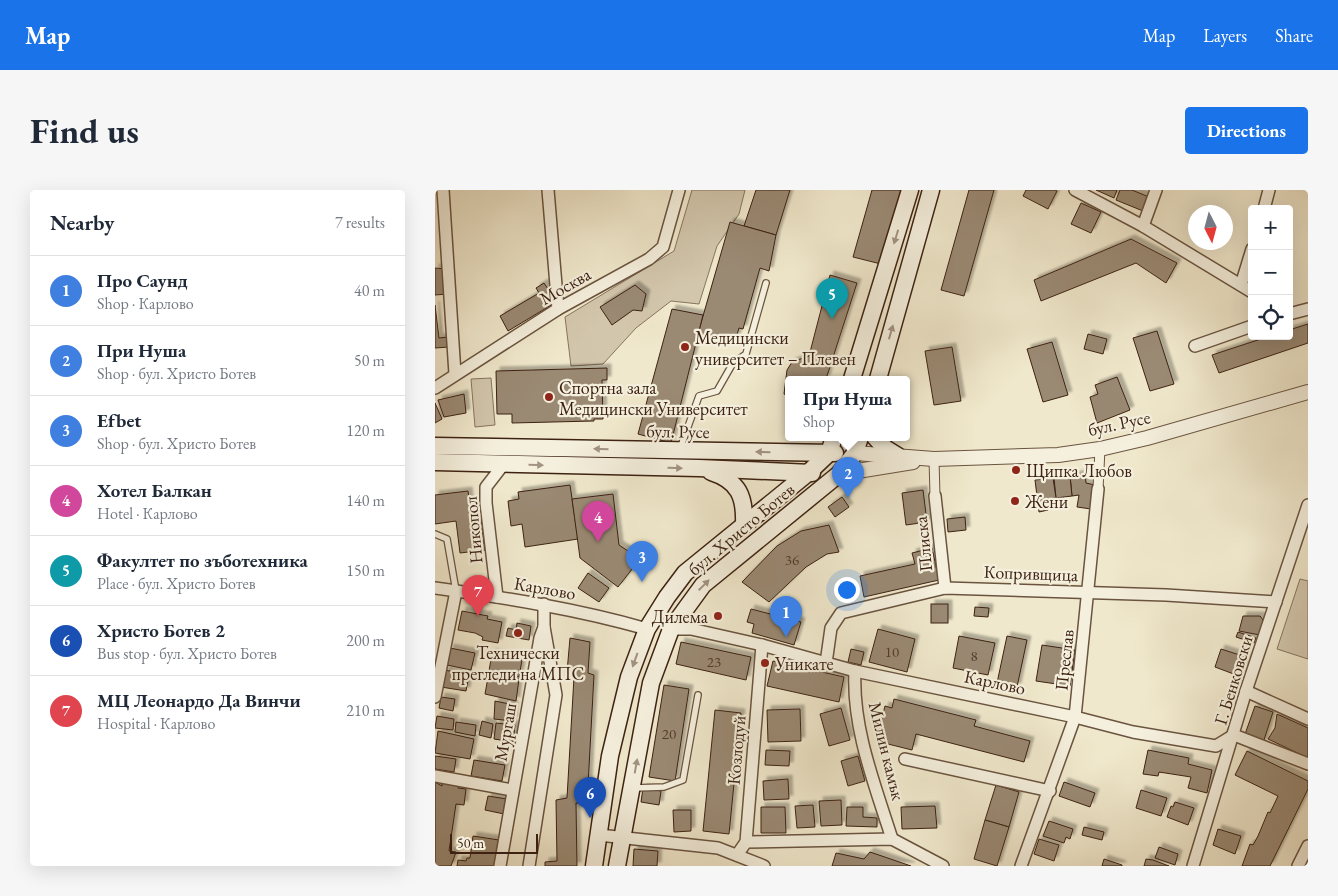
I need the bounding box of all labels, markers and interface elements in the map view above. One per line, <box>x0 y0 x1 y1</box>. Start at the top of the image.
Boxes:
text: Map <box>25 20 70 51</box>
text: Map <box>1143 24 1175 47</box>
text: Layers <box>1203 24 1247 47</box>
text: Share <box>1275 24 1313 47</box>
button: Directions <box>1185 107 1308 154</box>
text: Find us <box>30 108 139 153</box>
north arrow <box>1188 205 1233 250</box>
map controls <box>1248 205 1293 340</box>
button: + <box>1248 205 1293 250</box>
text: Nearby <box>50 209 114 236</box>
text: 7 results <box>335 212 385 233</box>
one-way arrow <box>891 229 899 244</box>
button: − <box>1248 250 1293 295</box>
street label: Москва <box>535 262 595 310</box>
text: Про Саунд <box>97 268 188 293</box>
pin: 5 <box>816 278 848 319</box>
text: 1 <box>62 280 70 301</box>
text: 40 m <box>354 280 385 301</box>
text: Shop · Карлово <box>97 293 194 314</box>
button: locate <box>1248 295 1293 340</box>
one-way arrow <box>888 325 896 340</box>
place label: Медицински университет – Плевен <box>695 326 856 370</box>
text: При Нуша <box>97 338 186 363</box>
marker: Медицински университет – Плевен <box>679 341 691 353</box>
text: 2 <box>62 350 70 371</box>
text: 50 m <box>354 350 385 371</box>
text: Shop · бул. Христо Ботев <box>97 363 256 384</box>
place label: Спортна зала Медицински Университет <box>559 376 748 420</box>
popup <box>785 376 910 441</box>
text: При Нуша <box>803 386 892 411</box>
marker: Спортна зала Медицински Университет <box>543 391 555 403</box>
street label: бул. Русе <box>1086 405 1152 441</box>
text: Efbet <box>97 408 141 433</box>
text: Shop <box>803 411 835 432</box>
street label: бул. Русе <box>646 419 710 443</box>
text: 3 <box>62 420 70 441</box>
text: 120 m <box>346 420 385 441</box>
text: Shop · бул. Христо Ботев <box>97 433 256 454</box>
one-way arrow <box>592 445 608 453</box>
one-way arrow <box>755 448 771 456</box>
pin: 2 <box>832 457 864 498</box>
place label: Щипка Любов <box>1026 459 1132 482</box>
one-way arrow <box>528 462 544 470</box>
one-way arrow <box>667 464 683 472</box>
marker: Щипка Любов <box>1010 464 1022 476</box>
street label: бул. Христо Ботев <box>683 477 799 580</box>
text: Хотел Балкан <box>97 478 212 503</box>
text: 4 <box>62 490 70 511</box>
text: 140 m <box>346 490 385 511</box>
place label: Жени <box>1024 490 1069 513</box>
street label: Никопол <box>459 495 487 565</box>
marker: Жени <box>1009 495 1021 507</box>
pin: 4 <box>582 501 614 542</box>
text: Hotel · Карлово <box>97 503 198 524</box>
street label: Плиска <box>909 514 937 573</box>
pin: 3 <box>626 541 658 582</box>
text: Факултет по зъботехника <box>97 548 308 573</box>
house number: 36 <box>785 550 799 569</box>
text: 5 <box>62 560 70 581</box>
text: 150 m <box>346 560 385 581</box>
street label: Копривщица <box>983 560 1079 586</box>
street label: Карлово <box>512 571 578 605</box>
text: Place · бул. Христо Ботев <box>97 573 256 594</box>
pin: 7 <box>462 575 494 616</box>
your location <box>834 577 860 603</box>
one-way arrow <box>698 579 710 591</box>
pin: 1 <box>770 596 802 637</box>
place label: Дилема <box>652 605 709 628</box>
marker: Дилема <box>712 610 724 622</box>
text: Христо Ботев 2 <box>97 618 225 643</box>
marker: Технически прегледи на МПС <box>512 627 524 639</box>
street label: Преслав <box>1049 628 1079 692</box>
text: 6 <box>62 630 70 651</box>
text: 200 m <box>346 630 385 651</box>
street label: Г. Бенковски <box>1209 632 1258 727</box>
place label: Технически прегледи на МПС <box>452 641 584 685</box>
house number: 10 <box>885 642 899 661</box>
text: Bus stop · бул. Христо Ботев <box>97 643 277 664</box>
house number: 8 <box>970 646 978 665</box>
one-way arrow <box>631 652 638 667</box>
house number: 23 <box>707 652 721 671</box>
place label: Уникате <box>774 652 834 675</box>
marker: Уникате <box>759 657 771 669</box>
street label: Карлово <box>962 664 1028 700</box>
text: МЦ Леонардо Да Винчи <box>97 688 301 713</box>
street label: Милин камък <box>864 699 910 803</box>
text: 7 <box>62 700 70 721</box>
text: 210 m <box>346 700 385 721</box>
street label: Мургаш <box>489 701 522 763</box>
text: Hospital · Карлово <box>97 713 215 734</box>
street label: Козлодуй <box>722 714 751 786</box>
house number: 20 <box>662 724 676 743</box>
one-way arrow <box>632 758 640 774</box>
pin: 6 <box>574 777 606 818</box>
scale bar <box>450 831 537 854</box>
text: 50 m <box>457 834 484 852</box>

